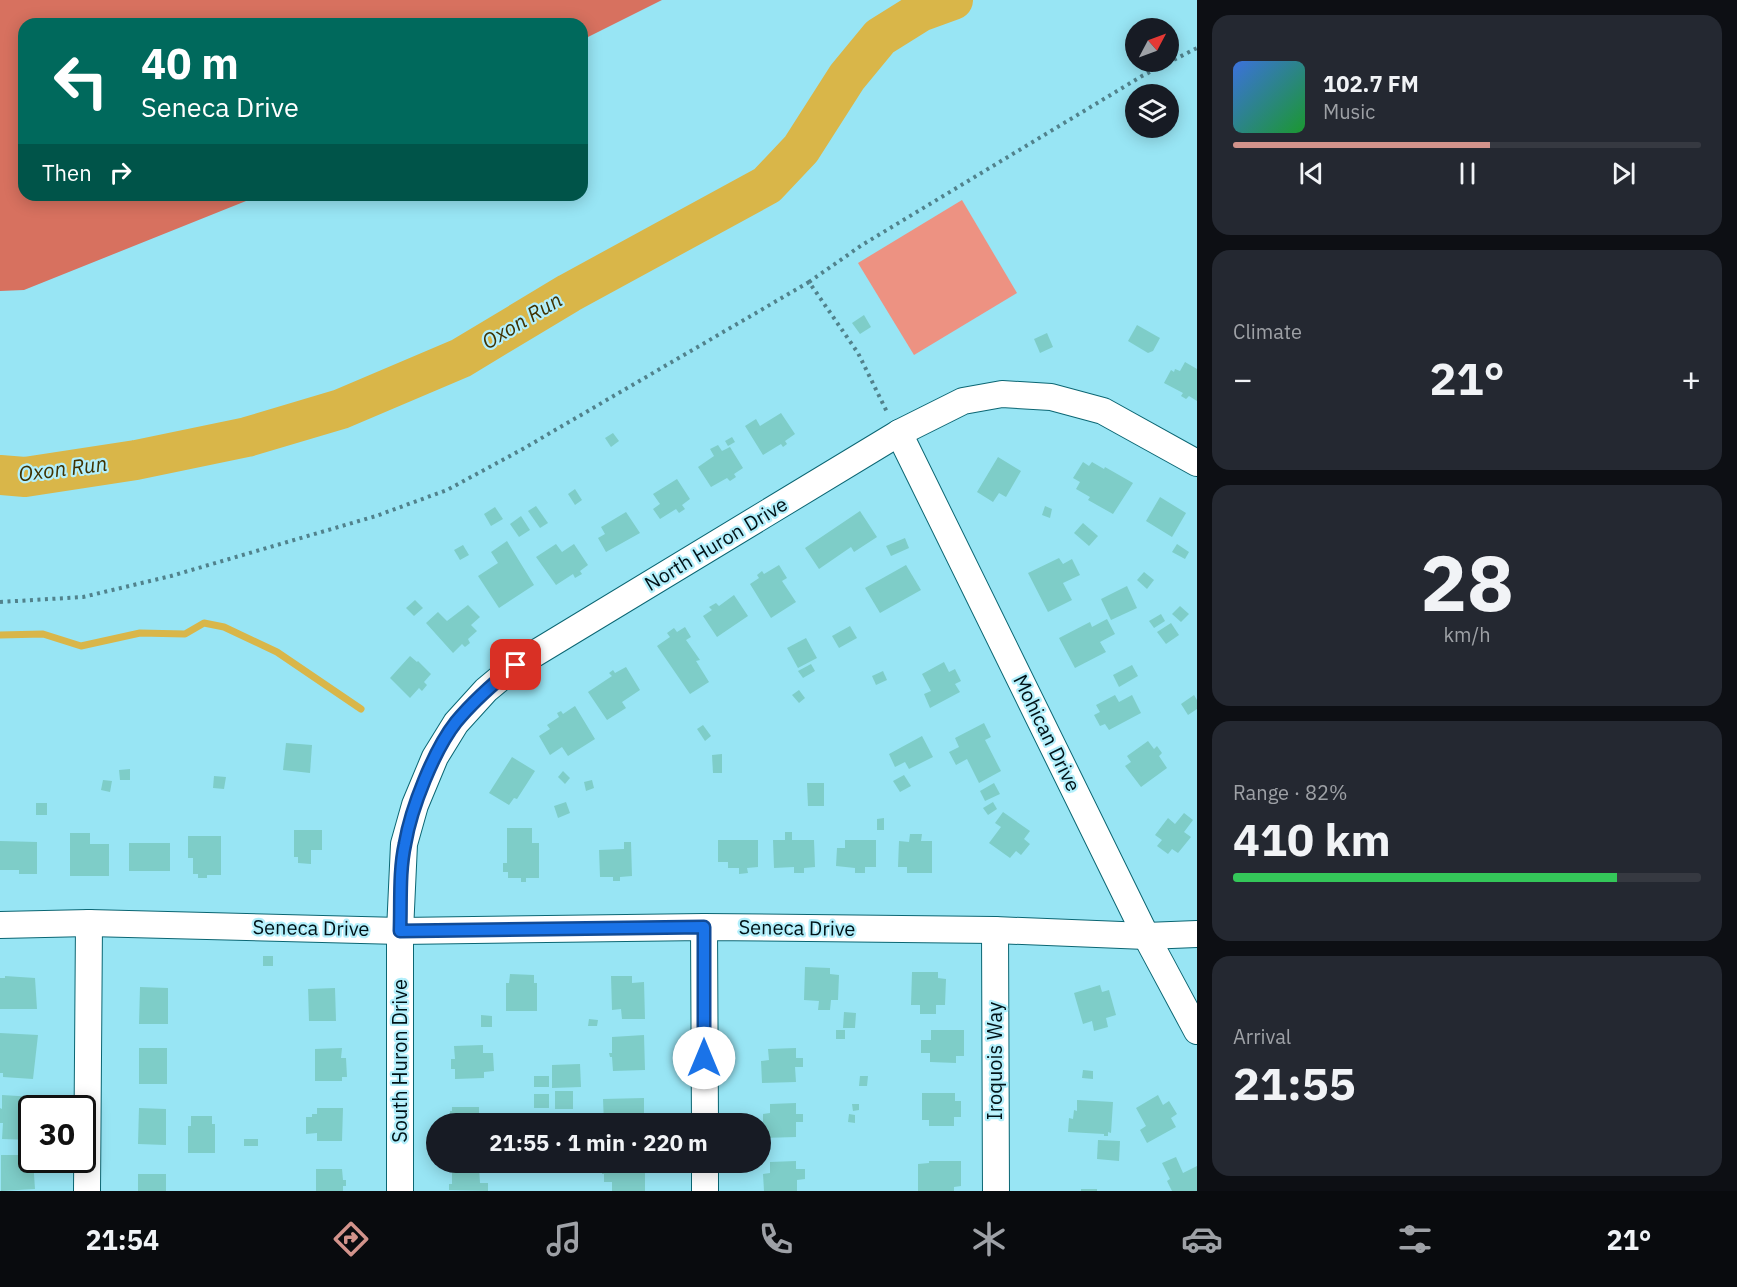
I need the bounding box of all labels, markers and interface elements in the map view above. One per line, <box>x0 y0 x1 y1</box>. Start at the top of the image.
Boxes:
north arrow <box>1125 18 1179 72</box>
map controls <box>1125 18 1179 138</box>
text: 40 m <box>141 36 239 91</box>
icon: left <box>42 42 120 120</box>
text: 102.7 FM <box>1323 69 1419 98</box>
button: layers <box>1125 84 1179 138</box>
text: Seneca Drive <box>141 89 299 124</box>
text: Music <box>1323 98 1375 125</box>
icon: right <box>104 156 137 189</box>
icon: previous <box>1295 157 1328 190</box>
icon: pause <box>1451 157 1484 190</box>
icon: next <box>1607 157 1640 190</box>
text: Then <box>42 158 92 187</box>
water label: Oxon Run <box>476 285 567 355</box>
text: Climate <box>1233 318 1302 345</box>
text: 21° <box>1429 349 1505 407</box>
text: − <box>1233 357 1253 400</box>
text: + <box>1681 357 1701 400</box>
water label: Oxon Run <box>17 449 109 487</box>
street label: North Huron Drive <box>639 490 792 597</box>
text: 28 <box>1420 531 1514 632</box>
text: km/h <box>1443 621 1491 648</box>
pin <box>490 639 541 690</box>
icon: arrive <box>499 648 532 681</box>
street label: Mohican Drive <box>1007 670 1087 796</box>
text: Range · 82% <box>1233 779 1348 806</box>
text: 410 km <box>1233 810 1391 868</box>
street label: Seneca Drive <box>252 913 370 942</box>
street label: Seneca Drive <box>738 913 856 942</box>
street label: South Huron Drive <box>386 979 413 1143</box>
street label: Iroquois Way <box>981 1002 1008 1120</box>
text: Arrival <box>1233 1023 1291 1050</box>
position arrow <box>672 1026 736 1090</box>
text: 21:55 <box>1233 1054 1356 1112</box>
speed limit sign: 30 <box>18 1095 96 1173</box>
text: 21:55 · 1 min · 220 m <box>489 1128 708 1157</box>
icon: directions <box>330 1218 372 1260</box>
icon: music <box>543 1218 585 1260</box>
icon: phone <box>755 1218 797 1260</box>
icon: climate <box>968 1218 1010 1260</box>
icon: car <box>1181 1218 1223 1260</box>
icon: filters <box>1394 1218 1436 1260</box>
text: 21:54 <box>85 1222 159 1257</box>
text: 21° <box>1606 1222 1652 1257</box>

